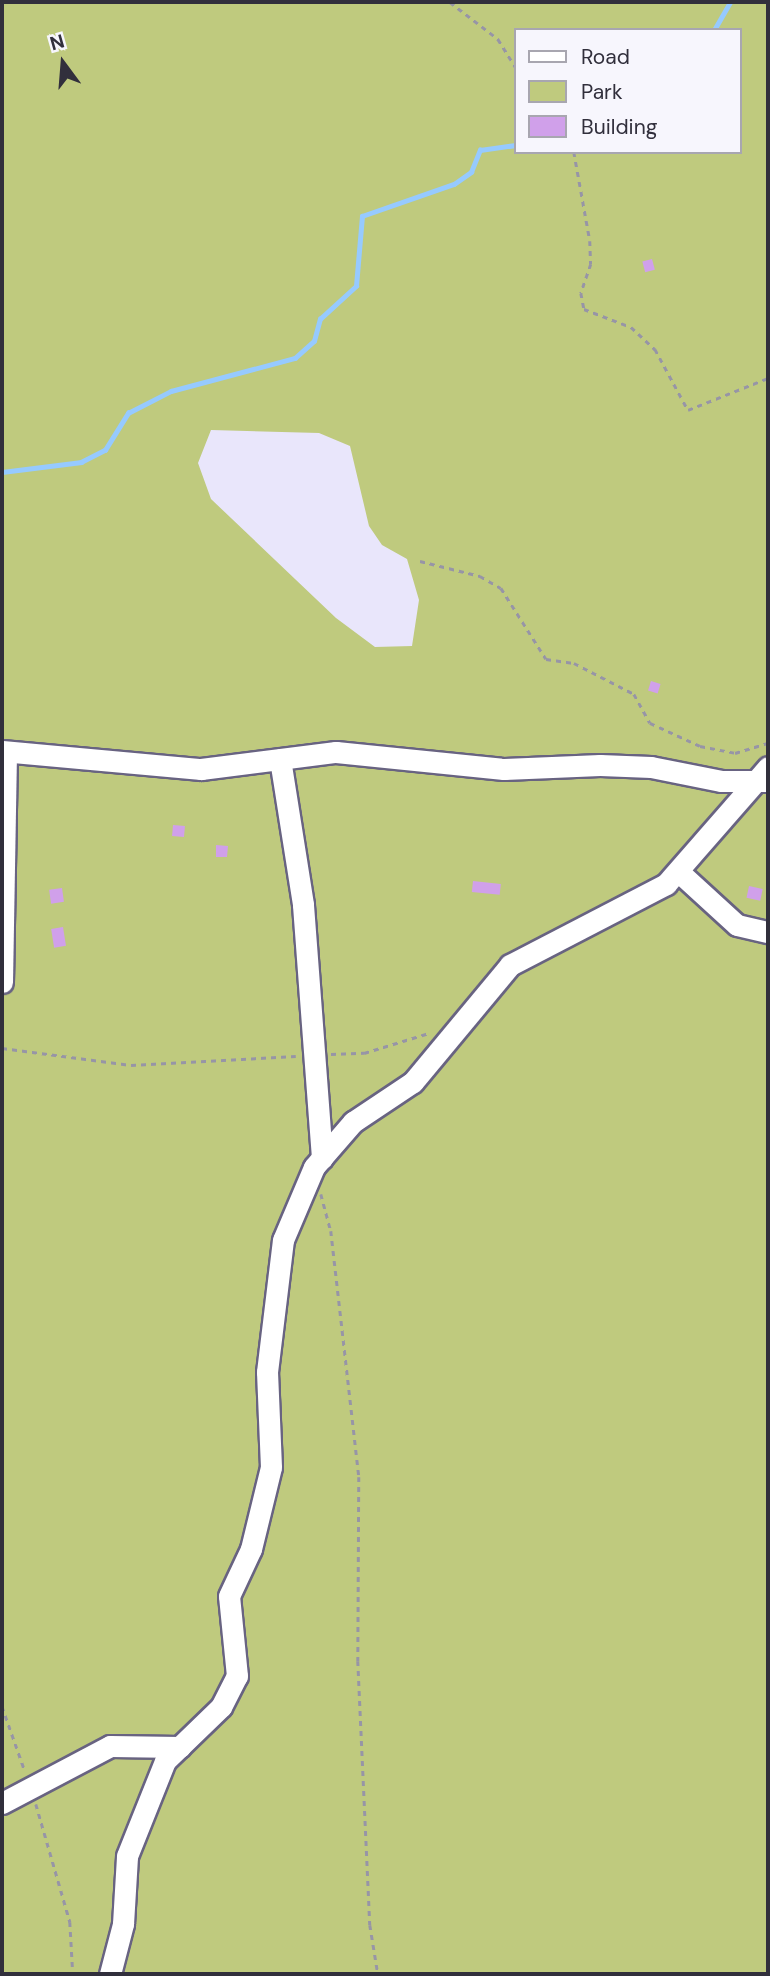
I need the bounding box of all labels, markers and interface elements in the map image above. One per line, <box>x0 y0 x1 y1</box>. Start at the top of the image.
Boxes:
north arrow <box>28 28 98 98</box>
text: N <box>47 28 67 56</box>
legend <box>514 28 742 154</box>
text: Road <box>581 43 630 71</box>
text: Park <box>581 78 622 106</box>
text: Building <box>581 113 657 141</box>

